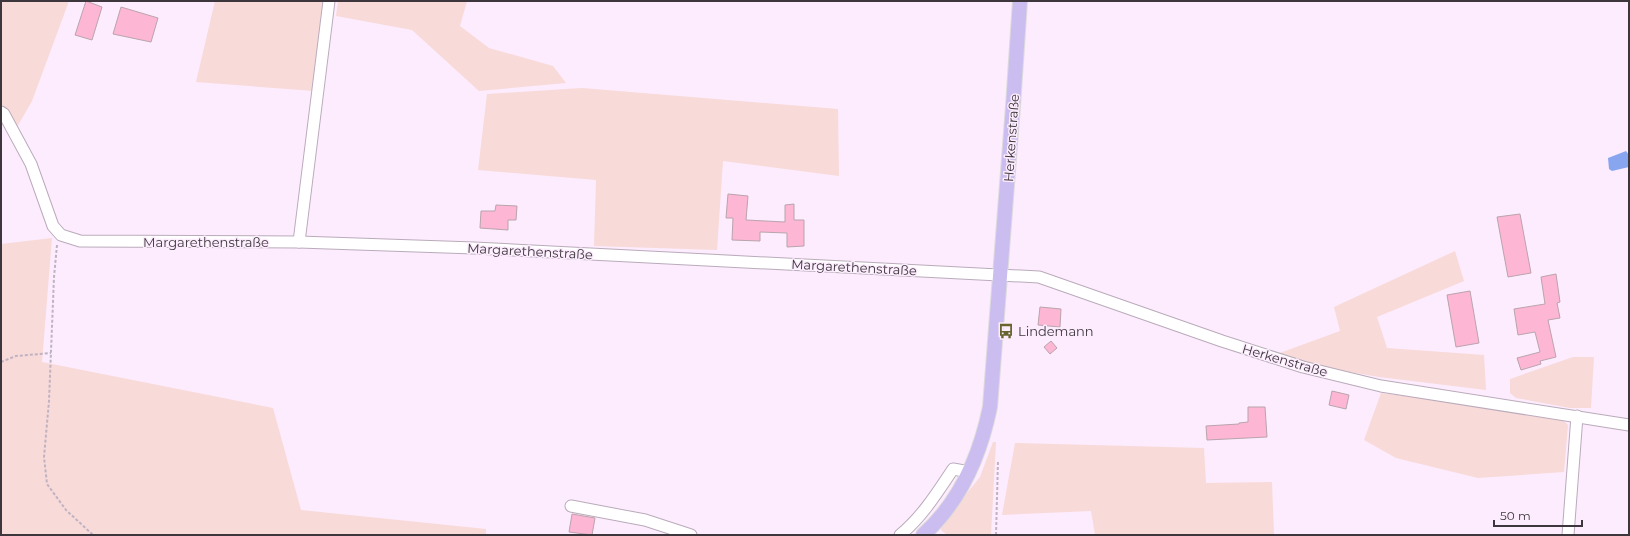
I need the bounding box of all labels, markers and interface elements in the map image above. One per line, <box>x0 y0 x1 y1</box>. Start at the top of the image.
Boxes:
street label: Herkenstraße <box>1000 93 1022 183</box>
street label: Margarethenstraße <box>143 234 269 250</box>
street label: Margarethenstraße <box>467 240 593 262</box>
street label: Margarethenstraße <box>791 256 917 278</box>
bus stop icon: Lindemann <box>997 322 1015 340</box>
place label: Lindemann <box>1018 323 1094 339</box>
street label: Herkenstraße <box>1240 340 1330 380</box>
scale bar <box>1494 502 1582 528</box>
text: 50 m <box>1500 508 1531 523</box>

